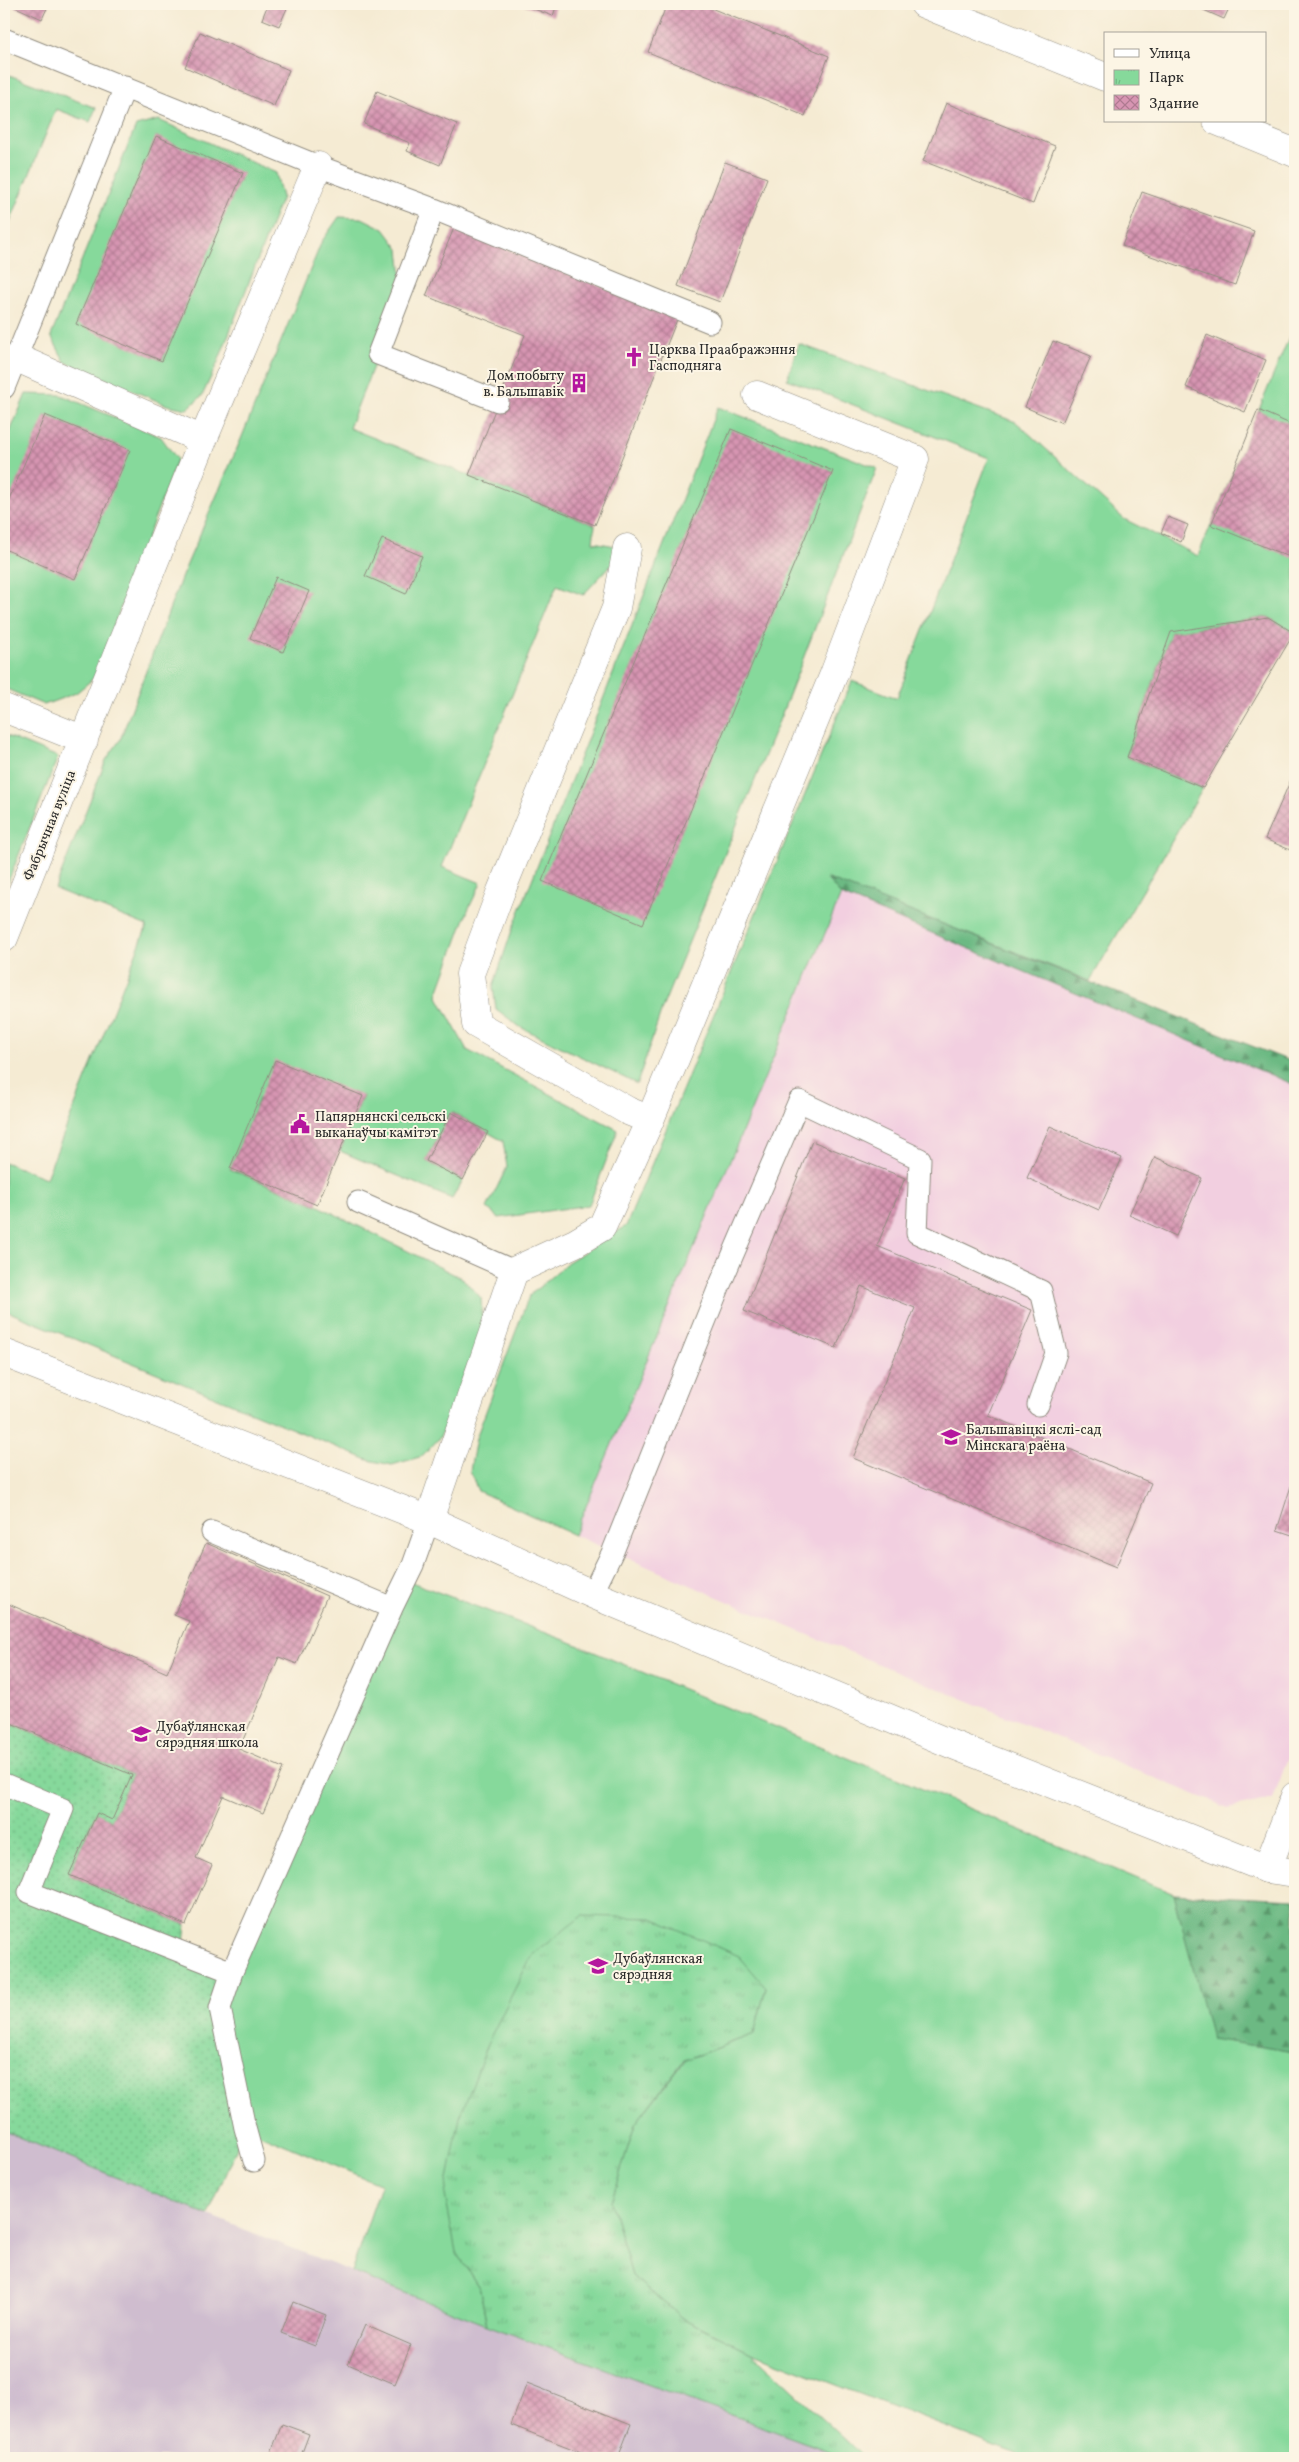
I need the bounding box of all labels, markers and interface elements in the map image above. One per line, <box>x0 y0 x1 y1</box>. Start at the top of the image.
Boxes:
legend <box>1104 32 1266 122</box>
text: Улица <box>1149 44 1191 65</box>
text: Парк <box>1149 68 1184 89</box>
text: Здание <box>1149 94 1199 115</box>
place label: Царква Праабражэння Гасподняга <box>649 341 795 376</box>
church icon: Царква Праабражэння Гасподняга <box>623 346 645 368</box>
place label: Дом побыту в. Бальшавік <box>484 367 565 402</box>
building icon: Дом побыту в. Бальшавік <box>568 372 590 394</box>
street label: Фабрычная вуліца <box>20 767 81 884</box>
place label: Папярнянскі сельскі выканаўчы камітэт <box>315 1108 446 1143</box>
public building icon: Папярнянскі сельскі выканаўчы камітэт <box>289 1113 311 1135</box>
place label: Бальшавіцкі яслі-сад Мінскага раёна <box>966 1421 1102 1456</box>
school or university icon: Бальшавіцкі яслі-сад Мінскага раёна <box>940 1426 962 1448</box>
place label: Дубаўлянская сярэдняя школа <box>156 1718 259 1753</box>
school or university icon: Дубаўлянская сярэдняя школа <box>130 1723 152 1745</box>
place label: Дубаўлянская сярэдняя <box>613 1950 703 1985</box>
school or university icon: Дубаўлянская сярэдняя <box>587 1955 609 1977</box>

